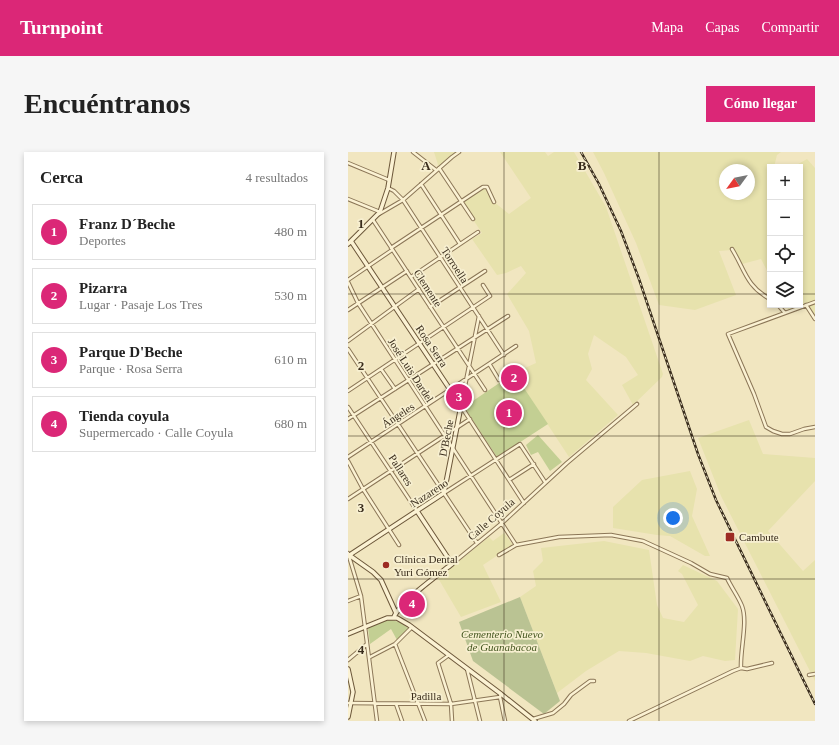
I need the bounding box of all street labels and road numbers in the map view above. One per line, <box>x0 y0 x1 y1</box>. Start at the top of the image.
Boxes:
street label: Torroella <box>439 245 471 285</box>
street label: Clemente <box>411 267 445 309</box>
street label: Rosa Serra <box>414 323 450 369</box>
street label: José Luis Dardel <box>386 336 436 404</box>
street label: Ángeles <box>380 400 416 430</box>
street label: D'Beche <box>437 418 455 458</box>
street label: Pallares <box>386 452 416 488</box>
street label: Nazareno <box>408 476 450 510</box>
street label: Calle Coyula <box>465 495 517 542</box>
street label: Padilla <box>411 690 441 702</box>

